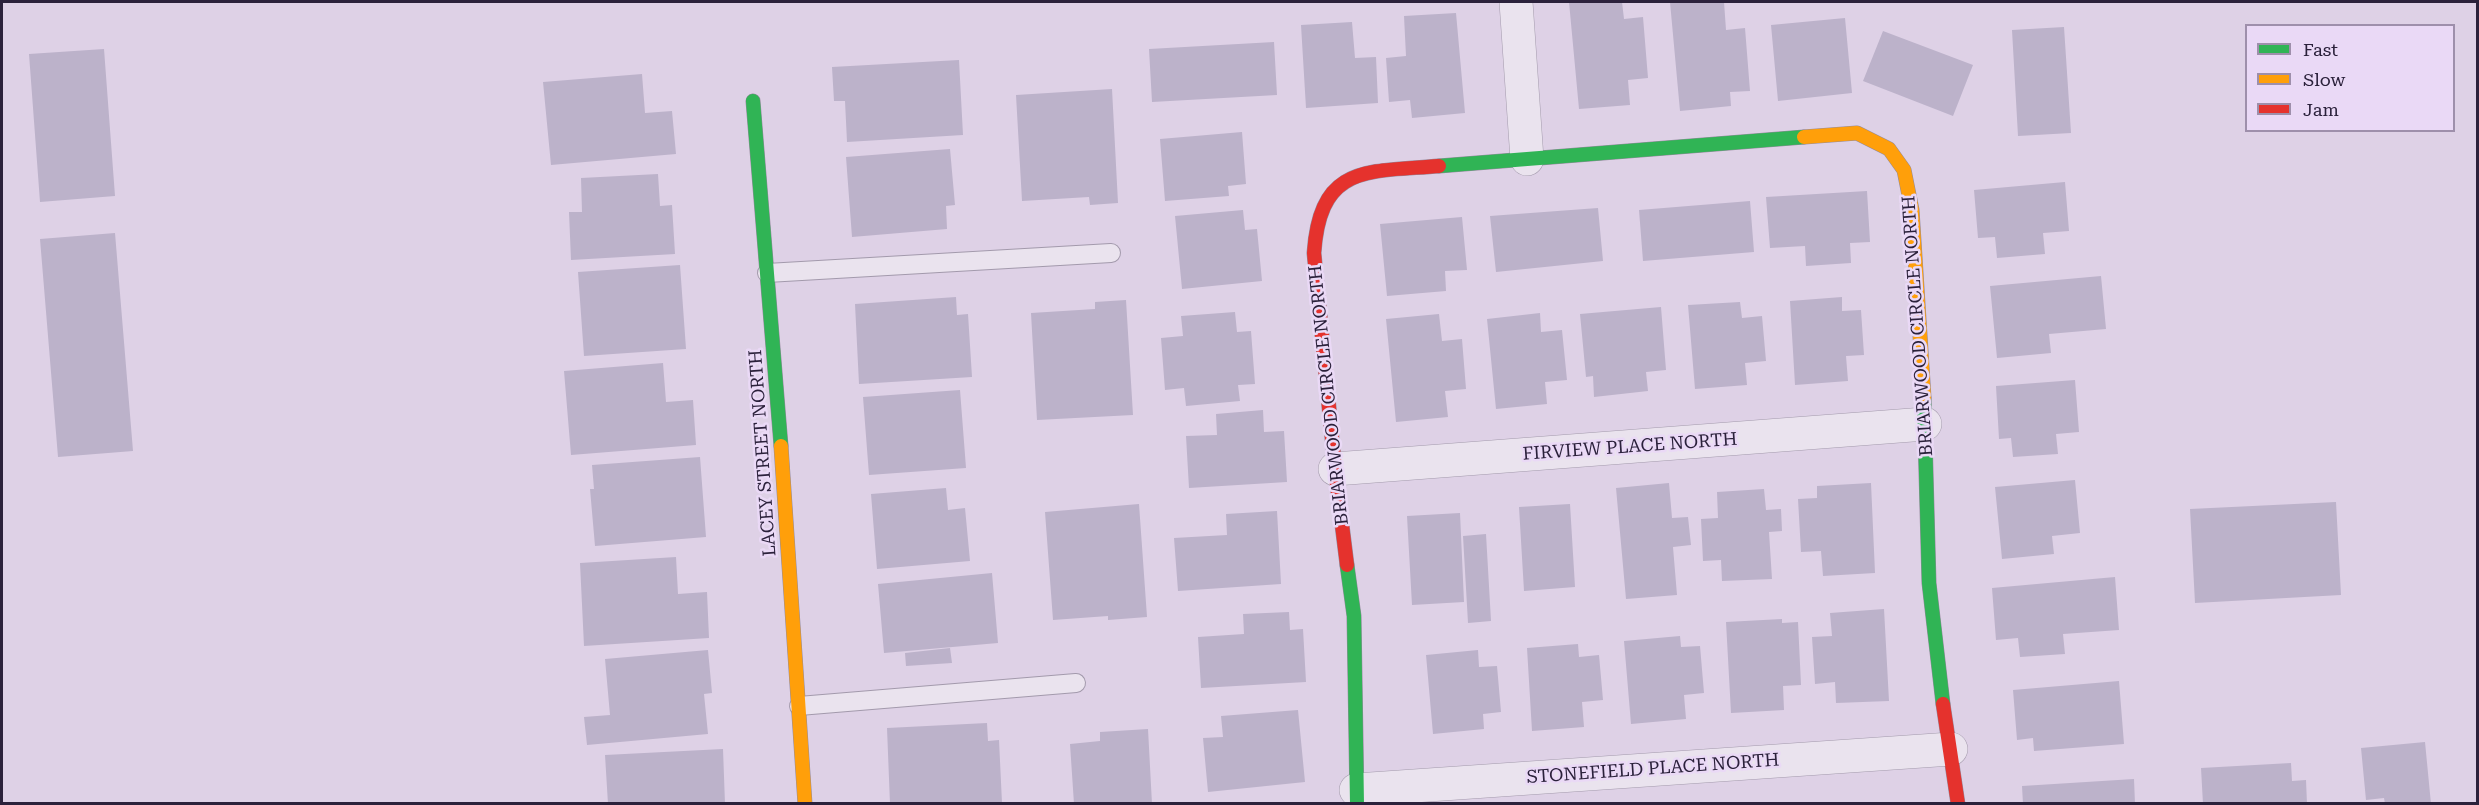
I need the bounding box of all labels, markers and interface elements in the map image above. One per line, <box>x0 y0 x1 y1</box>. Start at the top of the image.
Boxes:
legend <box>2245 24 2455 132</box>
text: Fast <box>2303 39 2338 60</box>
text: Slow <box>2303 69 2345 90</box>
text: Jam <box>2303 99 2339 120</box>
street label: BRIARWOOD CIRCLE NORTH <box>1898 195 1938 457</box>
street label: BRIARWOOD CIRCLE NORTH <box>1305 264 1353 526</box>
street label: LACEY STREET NORTH <box>745 349 781 557</box>
street label: FIRVIEW PLACE NORTH <box>1522 429 1738 465</box>
street label: STONEFIELD PLACE NORTH <box>1526 749 1780 789</box>

